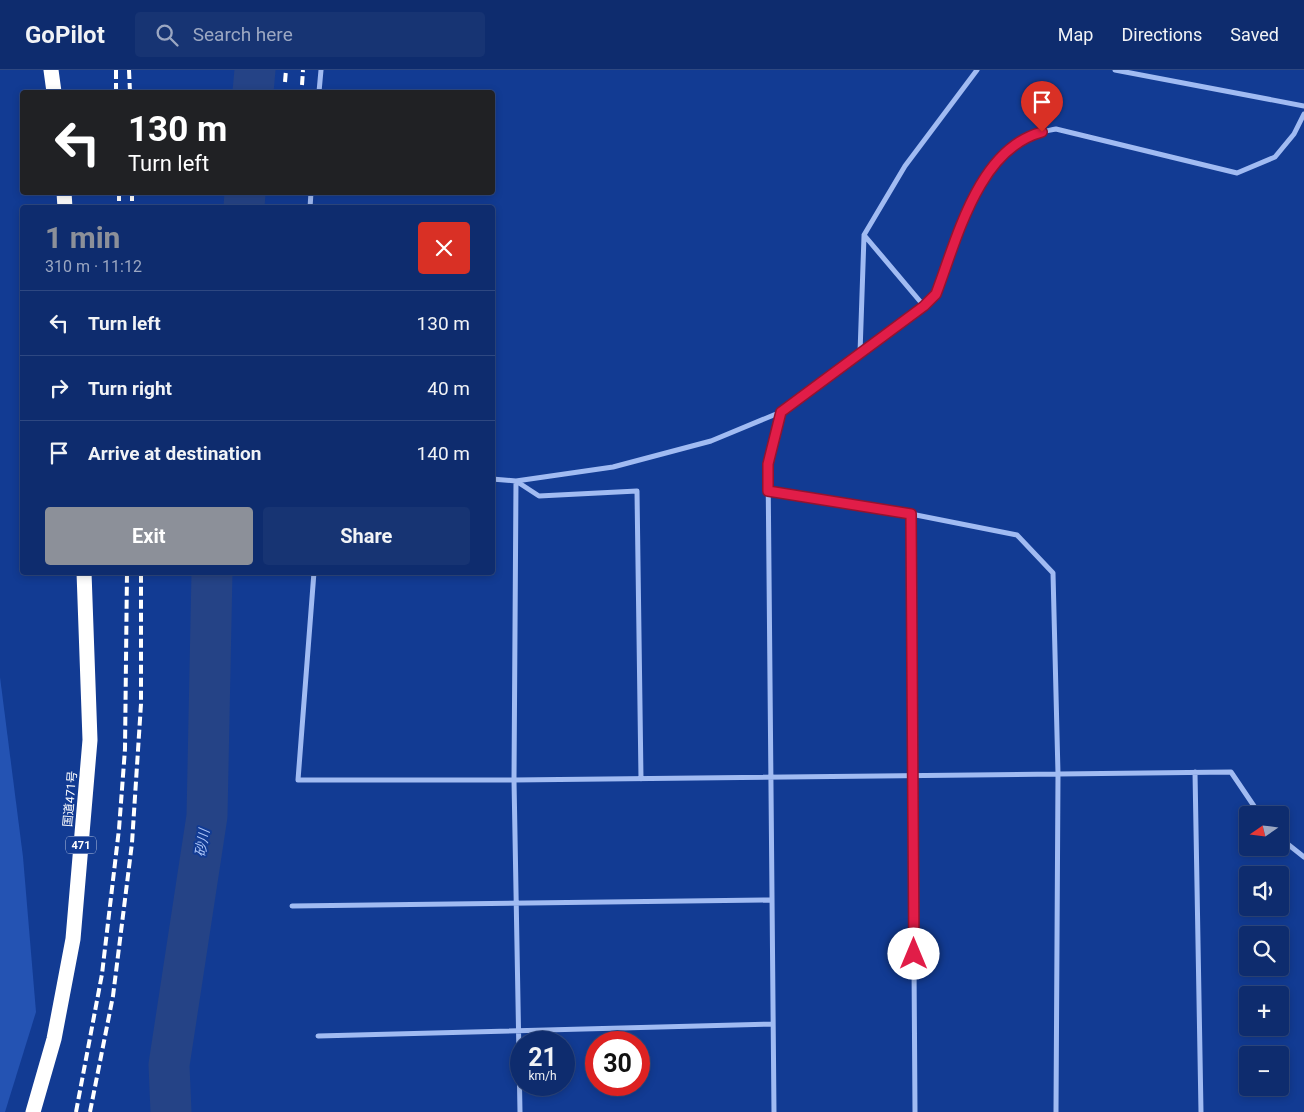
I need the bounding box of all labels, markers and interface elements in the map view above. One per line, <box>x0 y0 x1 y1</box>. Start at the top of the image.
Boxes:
search box <box>135 12 485 57</box>
text: GoPilot <box>25 21 105 49</box>
icon: search <box>153 21 181 49</box>
text: Search here <box>193 23 293 46</box>
text: Map <box>1058 24 1093 45</box>
text: Directions <box>1121 24 1202 45</box>
text: Saved <box>1230 24 1279 45</box>
pin <box>1021 81 1063 132</box>
icon: arrive <box>1028 88 1056 116</box>
text: 130 m <box>128 109 227 150</box>
icon: left <box>45 110 110 175</box>
text: Turn left <box>128 151 209 176</box>
text: 1 min <box>45 220 120 255</box>
button: close <box>418 222 470 274</box>
text: 310 m · 11:12 <box>45 257 142 276</box>
icon: left <box>45 309 73 337</box>
text: Turn left <box>88 312 161 335</box>
text: 130 m <box>417 312 470 335</box>
icon: right <box>45 374 73 402</box>
text: Turn right <box>88 377 172 400</box>
text: 40 m <box>427 377 470 400</box>
icon: arrive <box>45 439 73 467</box>
text: Arrive at destination <box>88 442 261 465</box>
text: 140 m <box>417 442 470 465</box>
button: Exit <box>45 507 253 565</box>
button: Share <box>263 507 470 565</box>
street label: 国道471号 <box>61 770 79 828</box>
north arrow <box>1239 806 1289 856</box>
map controls <box>1239 806 1289 1096</box>
water label: 砂川 <box>192 826 212 858</box>
road number: 471 <box>66 836 96 854</box>
button: sound <box>1239 866 1289 916</box>
button: search <box>1239 926 1289 976</box>
position arrow <box>887 927 939 979</box>
button: + <box>1239 986 1289 1036</box>
speed limit sign: 30 <box>585 1031 650 1096</box>
text: 21 <box>528 1043 557 1072</box>
button: − <box>1239 1046 1289 1096</box>
text: km/h <box>528 1069 557 1083</box>

